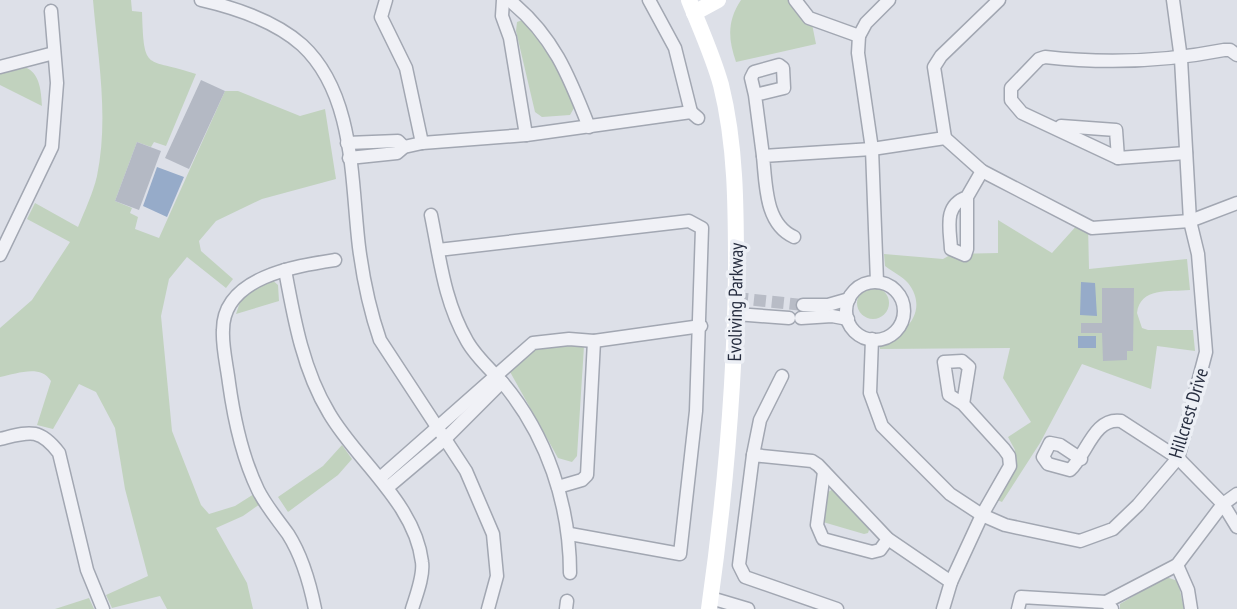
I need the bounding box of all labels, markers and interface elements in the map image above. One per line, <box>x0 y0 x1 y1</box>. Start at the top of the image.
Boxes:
street label: Evoliving Parkway <box>722 242 748 361</box>
street label: Hillcrest Drive <box>1163 365 1213 461</box>

